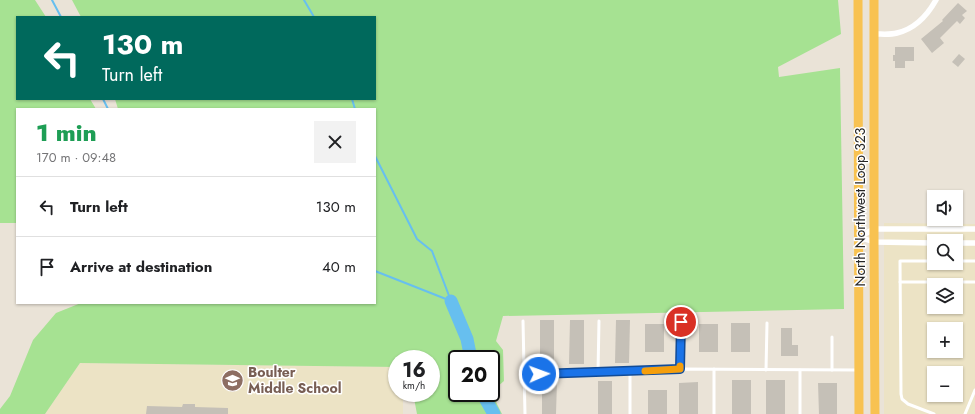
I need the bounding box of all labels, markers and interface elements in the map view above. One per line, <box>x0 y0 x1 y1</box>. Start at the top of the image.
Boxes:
text: 130 m <box>102 24 184 65</box>
icon: left <box>36 32 88 84</box>
text: Turn left <box>102 62 162 88</box>
text: 1 min <box>36 115 97 150</box>
button: close <box>314 121 356 163</box>
street label: North Northwest Loop 323 <box>850 127 870 286</box>
text: 170 m · 09:48 <box>36 148 116 167</box>
map controls <box>927 190 963 402</box>
button: sound <box>927 190 963 226</box>
icon: left <box>36 196 58 218</box>
text: Turn left <box>70 196 128 218</box>
text: 130 m <box>316 196 356 218</box>
button: search <box>927 234 963 270</box>
icon: arrive <box>36 256 58 278</box>
text: Arrive at destination <box>70 256 212 278</box>
text: 40 m <box>322 256 356 278</box>
button: layers <box>927 278 963 314</box>
pin <box>664 305 698 339</box>
icon: arrive <box>670 311 692 333</box>
button: + <box>927 322 963 358</box>
speed limit sign: 20 <box>448 350 500 402</box>
position arrow <box>518 353 560 395</box>
text: 16 <box>402 356 426 385</box>
place label: Boulter Middle School <box>248 362 342 398</box>
button: − <box>927 366 963 402</box>
school or university icon: Boulter Middle School <box>220 367 246 393</box>
text: km/h <box>403 378 425 393</box>

